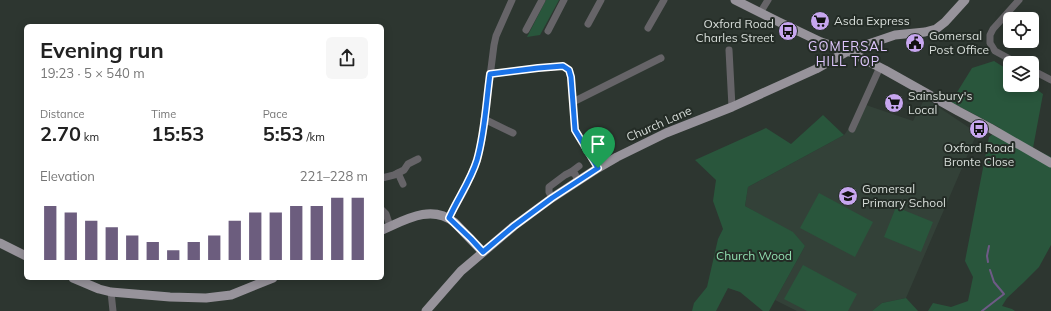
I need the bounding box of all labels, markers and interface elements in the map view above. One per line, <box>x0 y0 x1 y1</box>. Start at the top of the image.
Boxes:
supermarket icon: Asda Express <box>809 10 831 32</box>
map controls <box>1003 12 1039 92</box>
button: locate <box>1003 12 1039 48</box>
place label: Asda Express <box>834 13 910 28</box>
place label: Oxford Road Charles Street <box>696 16 774 45</box>
bus stop icon: Oxford Road Charles Street <box>777 20 799 42</box>
place label: Gomersal Post Office <box>929 28 989 57</box>
public building icon: Gomersal Post Office <box>904 32 926 54</box>
text: Evening run <box>40 36 164 64</box>
button: share <box>326 37 368 79</box>
district label: GOMERSAL HILL TOP <box>808 38 888 69</box>
button: layers <box>1003 56 1039 92</box>
text: 19:23 · 5 × 540 m <box>40 65 145 81</box>
place label: Sainsbury's Local <box>908 88 972 117</box>
supermarket icon: Sainsbury's Local <box>883 92 905 114</box>
street label: Church Lane <box>624 102 694 145</box>
text: Distance <box>40 107 84 121</box>
text: Time <box>151 107 176 121</box>
text: Pace <box>263 107 287 121</box>
bus stop icon: Oxford Road Bronte Close <box>968 118 990 140</box>
text: 2.70 <box>40 121 81 146</box>
text: 15:53 <box>151 121 204 146</box>
text: 5:53 <box>263 121 304 146</box>
pin <box>581 127 615 168</box>
text: km <box>81 130 99 144</box>
text: /km <box>304 130 325 144</box>
icon: arrive <box>587 133 609 155</box>
place label: Oxford Road Bronte Close <box>944 140 1014 169</box>
text: Elevation <box>40 168 95 184</box>
text: 221–228 m <box>300 168 368 184</box>
place label: Gomersal Primary School <box>862 181 946 210</box>
school or university icon: Gomersal Primary School <box>837 185 859 207</box>
park label: Church Wood <box>716 248 792 263</box>

